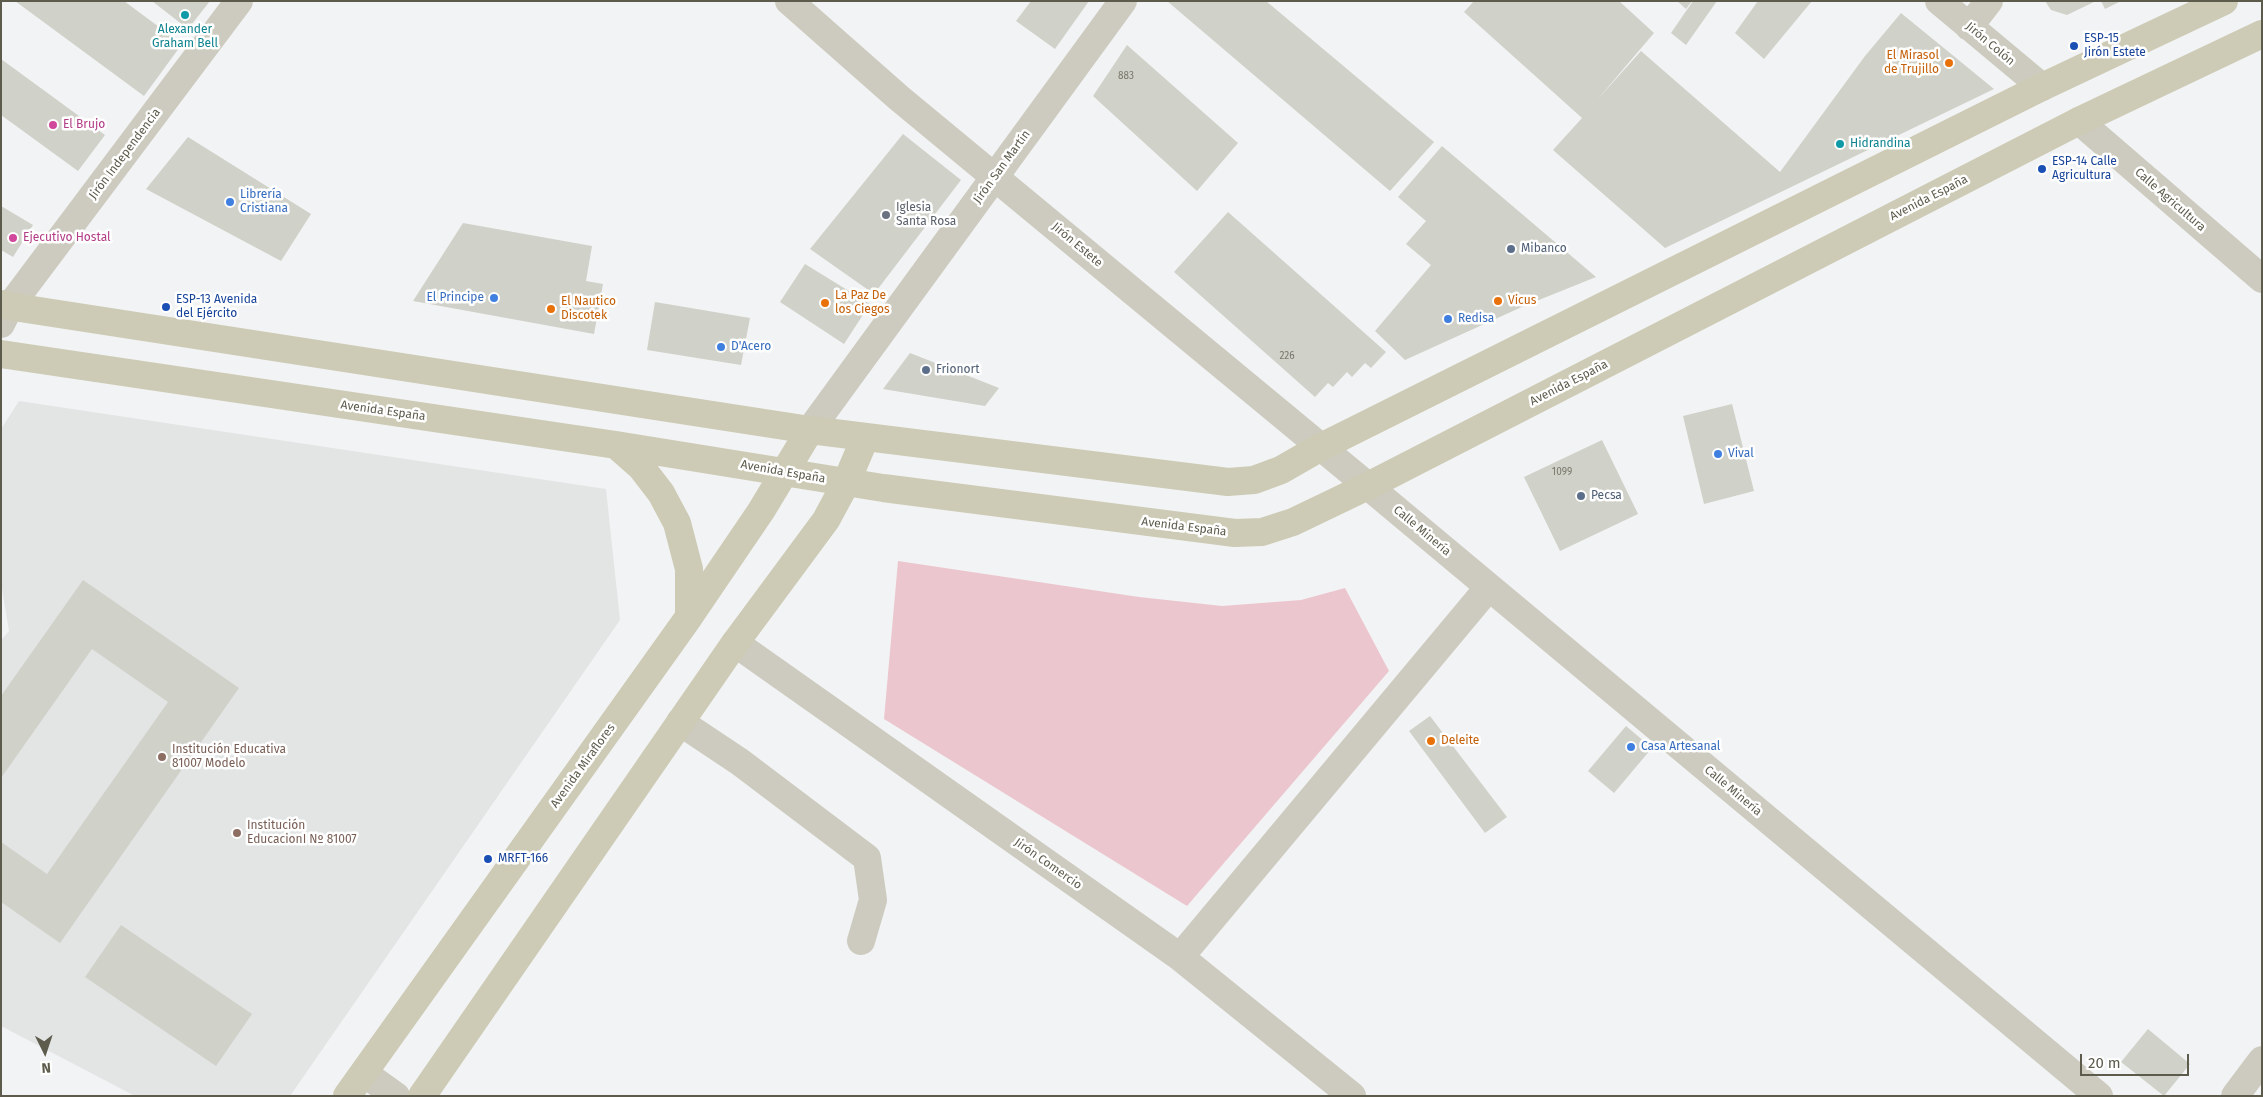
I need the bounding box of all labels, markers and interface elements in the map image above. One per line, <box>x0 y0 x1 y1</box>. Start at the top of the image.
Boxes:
marker: Alexander Graham Bell <box>179 9 191 21</box>
street label: Jirón Colón <box>1963 19 2017 69</box>
place label: Alexander Graham Bell <box>152 23 218 51</box>
place label: ESP-15 Jirón Estete <box>2084 32 2146 60</box>
marker: ESP-15 Jirón Estete <box>2068 40 2080 52</box>
place label: El Mirasol de Trujillo <box>1884 49 1939 77</box>
marker: El Mirasol de Trujillo <box>1943 57 1955 69</box>
house number: 883 <box>1118 70 1134 82</box>
street label: Jirón Independencia <box>86 106 164 202</box>
place label: El Brujo <box>63 118 105 132</box>
marker: El Brujo <box>47 119 59 131</box>
street label: Jirón San Martín <box>971 128 1033 206</box>
place label: Hidrandina <box>1850 137 1911 151</box>
marker: Hidrandina <box>1834 138 1846 150</box>
place label: ESP-14 Calle Agricultura <box>2052 155 2117 183</box>
marker: ESP-14 Calle Agricultura <box>2036 163 2048 175</box>
street label: Calle Agricultura <box>2132 165 2208 235</box>
street label: Avenida España <box>1888 172 1970 224</box>
place label: Librería Cristiana <box>240 188 288 216</box>
marker: Librería Cristiana <box>224 196 236 208</box>
place label: Iglesia Santa Rosa <box>896 201 956 229</box>
marker: Iglesia Santa Rosa <box>880 209 892 221</box>
street label: Jirón Estete <box>1049 220 1105 270</box>
place label: Ejecutivo Hostal <box>23 231 111 245</box>
marker: Ejecutivo Hostal <box>7 232 19 244</box>
place label: Mibanco <box>1521 242 1567 256</box>
marker: Mibanco <box>1505 243 1517 255</box>
place label: La Paz De los Ciegos <box>835 289 890 317</box>
place label: El Principe <box>426 291 484 305</box>
marker: El Principe <box>488 292 500 304</box>
place label: ESP-13 Avenida del Ejército <box>176 293 257 321</box>
place label: Vicus <box>1508 294 1536 308</box>
place label: El Nautico Discotek <box>561 295 616 323</box>
marker: Vicus <box>1492 295 1504 307</box>
marker: La Paz De los Ciegos <box>819 297 831 309</box>
marker: ESP-13 Avenida del Ejército <box>160 301 172 313</box>
marker: El Nautico Discotek <box>545 303 557 315</box>
place label: Redisa <box>1458 312 1494 326</box>
marker: Redisa <box>1442 313 1454 325</box>
place label: D'Acero <box>731 340 771 354</box>
marker: D'Acero <box>715 341 727 353</box>
house number: 226 <box>1279 350 1295 362</box>
street label: Avenida España <box>1528 357 1610 409</box>
place label: Frionort <box>936 363 979 377</box>
marker: Frionort <box>920 364 932 376</box>
street label: Avenida España <box>340 398 426 424</box>
place label: Vival <box>1728 447 1754 461</box>
marker: Vival <box>1712 448 1724 460</box>
street label: Avenida España <box>740 457 826 487</box>
house number: 1099 <box>1552 466 1572 478</box>
place label: Pecsa <box>1591 489 1622 503</box>
marker: Pecsa <box>1575 490 1587 502</box>
street label: Calle Minería <box>1390 503 1454 559</box>
street label: Avenida España <box>1141 515 1227 539</box>
street label: Avenida Miraflores <box>548 721 618 811</box>
place label: Deleite <box>1441 734 1479 748</box>
marker: Deleite <box>1425 735 1437 747</box>
place label: Casa Artesanal <box>1641 740 1720 754</box>
marker: Casa Artesanal <box>1625 741 1637 753</box>
place label: Institución Educativa 81007 Modelo <box>172 743 286 771</box>
marker: Institución Educativa 81007 Modelo <box>156 751 168 763</box>
street label: Calle Minería <box>1701 763 1765 819</box>
place label: Institución EducacionI Nº 81007 <box>247 819 357 847</box>
marker: Institución EducacionI Nº 81007 <box>231 827 243 839</box>
street label: Jirón Comercio <box>1011 835 1085 893</box>
place label: MRFT-166 <box>498 852 548 866</box>
marker: MRFT-166 <box>482 853 494 865</box>
north arrow <box>20 1027 70 1077</box>
scale bar <box>2083 1044 2192 1076</box>
text: 20 m <box>2088 1054 2121 1072</box>
text: N <box>41 1059 51 1076</box>

